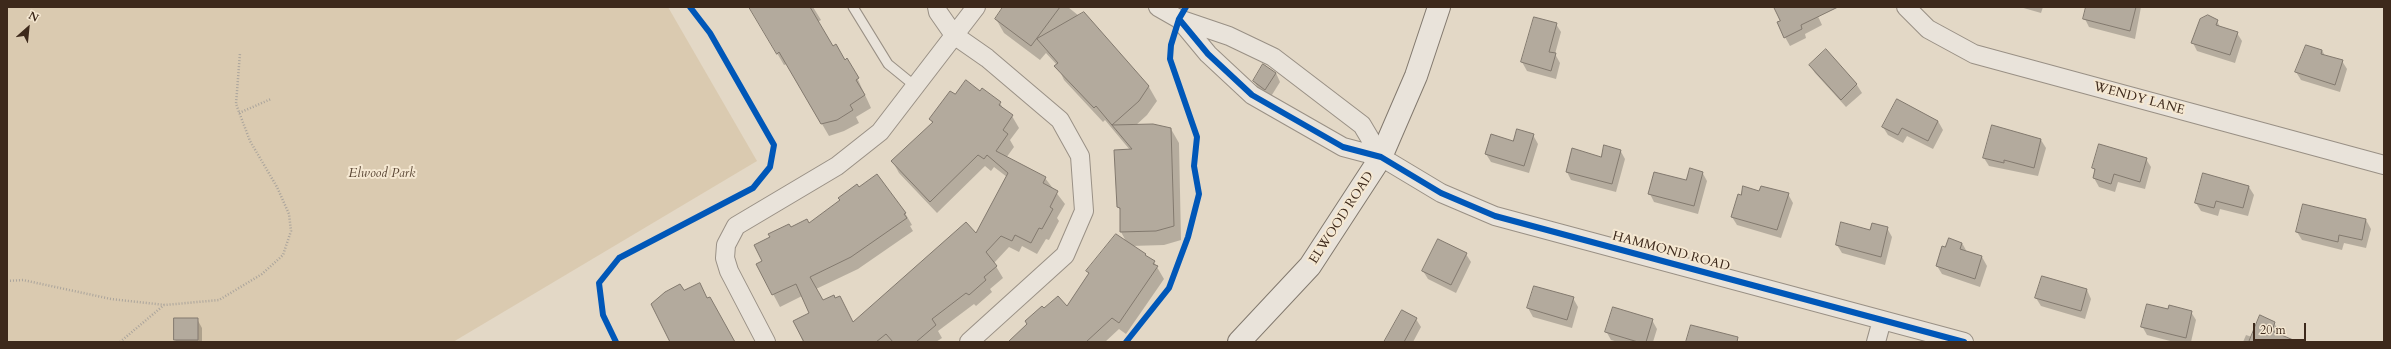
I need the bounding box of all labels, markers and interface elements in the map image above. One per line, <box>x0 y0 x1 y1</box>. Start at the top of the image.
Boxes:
north arrow <box>8 8 48 48</box>
text: N <box>26 8 41 26</box>
street label: WENDY LANE <box>2092 79 2186 119</box>
park label: Elwood Park <box>349 166 415 182</box>
street label: ELWOOD ROAD <box>1306 169 1378 267</box>
street label: HAMMOND ROAD <box>1611 229 1731 275</box>
scale bar <box>2255 315 2308 341</box>
text: 20 m <box>2260 322 2286 338</box>

